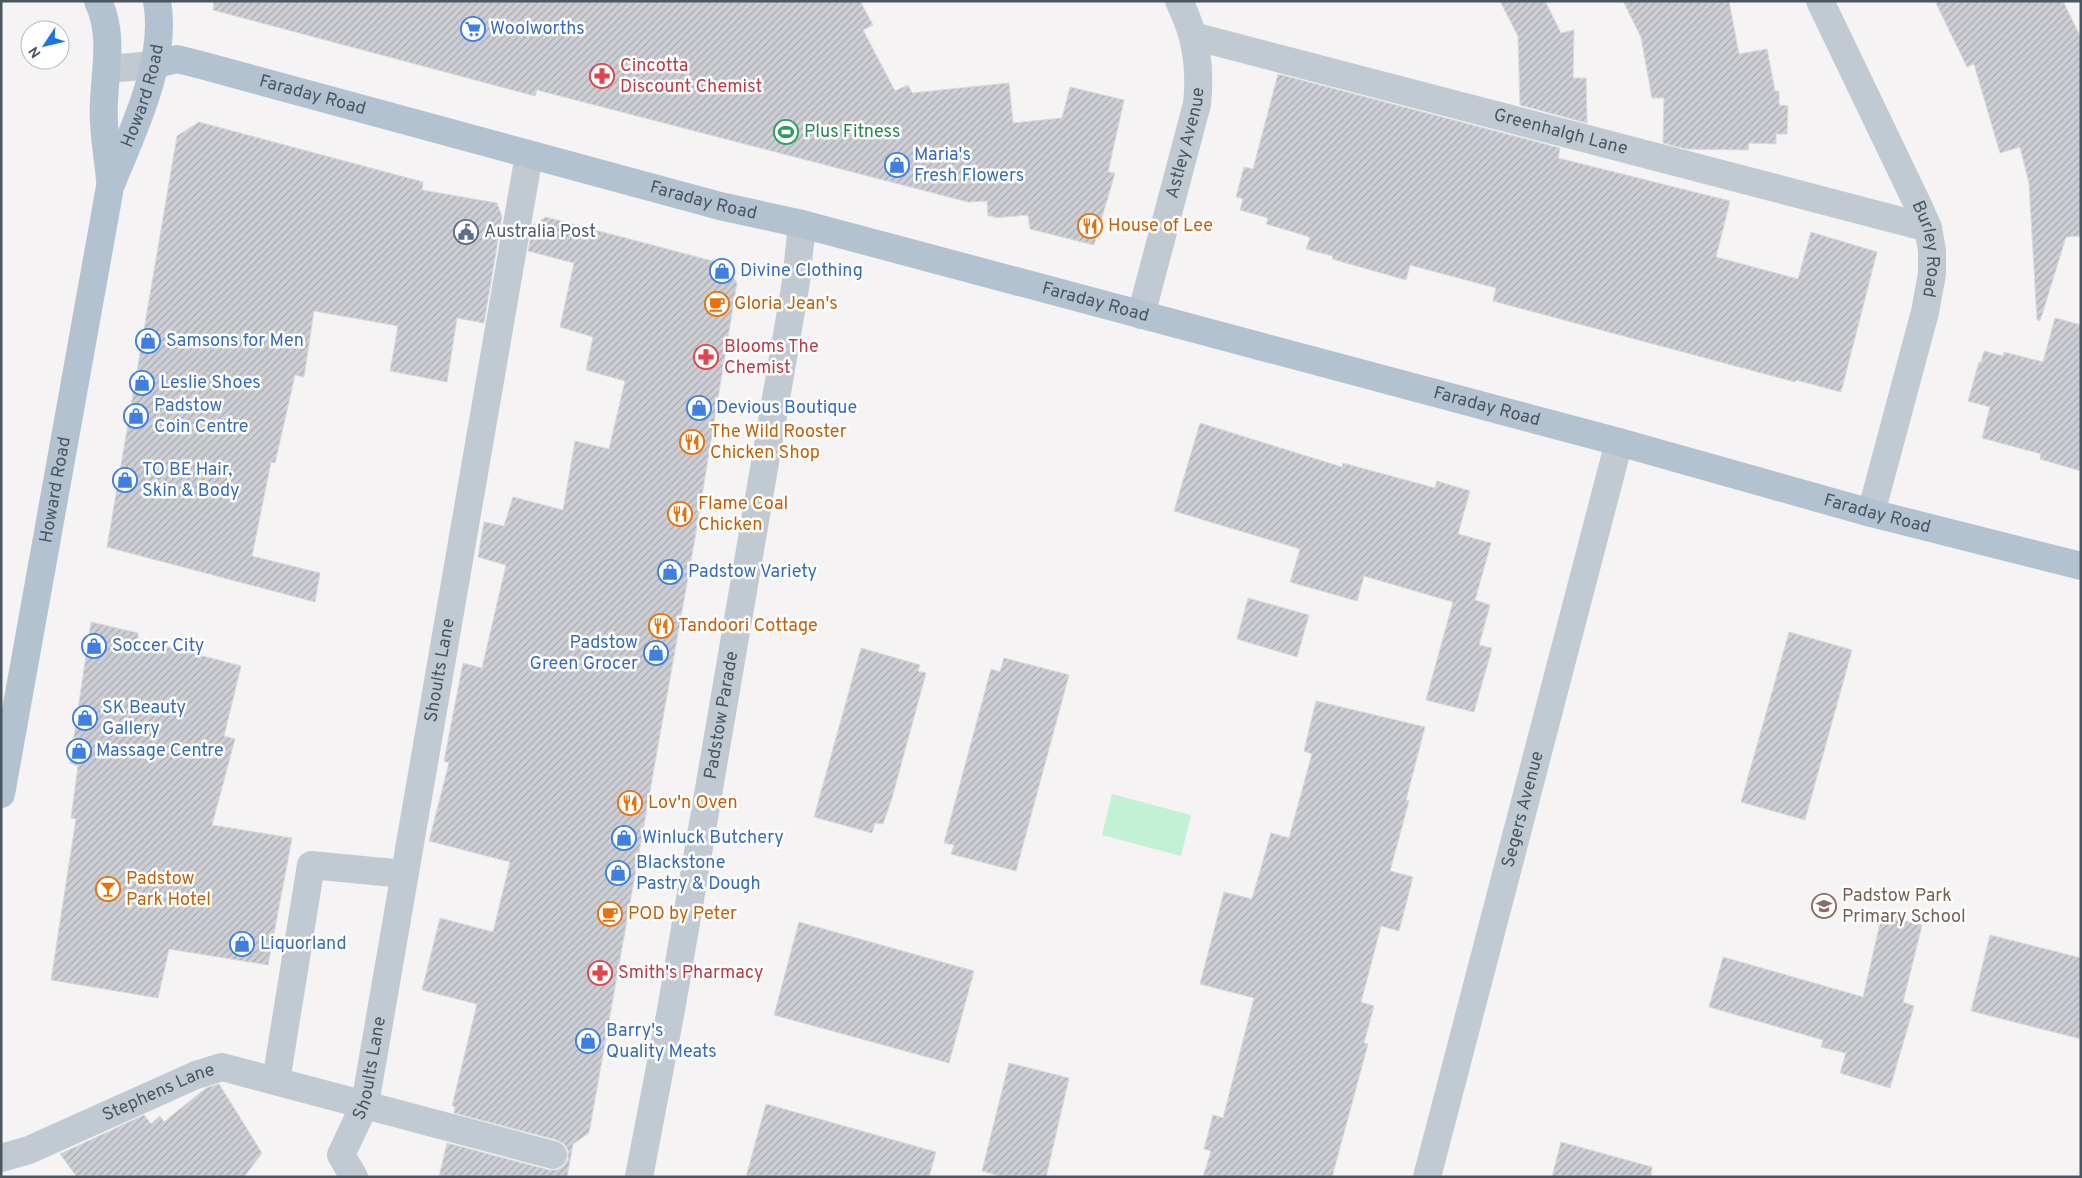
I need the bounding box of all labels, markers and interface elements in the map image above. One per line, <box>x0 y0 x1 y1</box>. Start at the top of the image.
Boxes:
supermarket icon: Woolworths <box>460 16 486 42</box>
place label: Woolworths <box>490 18 585 41</box>
north arrow <box>20 20 70 70</box>
text: N <box>26 43 45 61</box>
street label: Howard Road <box>116 43 169 151</box>
place label: Cincotta Discount Chemist <box>620 55 762 99</box>
pharmacy icon: Cincotta Discount Chemist <box>589 63 615 89</box>
street label: Faraday Road <box>256 70 368 121</box>
street label: Astley Avenue <box>1161 87 1210 201</box>
street label: Greenhalgh Lane <box>1491 104 1630 161</box>
sports icon: Plus Fitness <box>773 119 799 145</box>
place label: Plus Fitness <box>804 121 900 144</box>
place label: Maria's Fresh Flowers <box>914 144 1024 188</box>
shop icon: Maria's Fresh Flowers <box>884 152 910 178</box>
street label: Faraday Road <box>647 176 759 225</box>
street label: Burley Road <box>1906 197 1944 299</box>
restaurant icon: House of Lee <box>1077 213 1103 239</box>
place label: House of Lee <box>1108 215 1213 238</box>
public building icon: Australia Post <box>453 219 479 245</box>
place label: Australia Post <box>484 221 596 244</box>
shop icon: Divine Clothing <box>709 258 735 284</box>
place label: Divine Clothing <box>740 260 863 283</box>
street label: Faraday Road <box>1039 277 1151 328</box>
cafe icon: Gloria Jean's <box>704 291 730 317</box>
place label: Gloria Jean's <box>734 293 838 316</box>
shop icon: Samsons for Men <box>135 328 161 354</box>
place label: Samsons for Men <box>166 330 304 353</box>
place label: Blooms The Chemist <box>724 336 819 380</box>
pharmacy icon: Blooms The Chemist <box>693 344 719 370</box>
shop icon: Leslie Shoes <box>129 370 155 396</box>
place label: Leslie Shoes <box>160 372 261 395</box>
street label: Faraday Road <box>1431 381 1543 432</box>
place label: Padstow Coin Centre <box>154 395 249 439</box>
shop icon: Devious Boutique <box>686 395 712 421</box>
place label: Devious Boutique <box>716 397 857 420</box>
shop icon: Padstow Coin Centre <box>123 403 149 429</box>
place label: The Wild Rooster Chicken Shop <box>710 421 847 465</box>
restaurant icon: The Wild Rooster Chicken Shop <box>679 429 705 455</box>
street label: Howard Road <box>35 435 76 545</box>
place label: TO BE Hair, Skin & Body <box>142 459 240 503</box>
shop icon: TO BE Hair, Skin & Body <box>112 467 138 493</box>
street label: Faraday Road <box>1821 489 1933 539</box>
place label: Flame Coal Chicken <box>698 493 788 537</box>
restaurant icon: Flame Coal Chicken <box>667 501 693 527</box>
shop icon: Padstow Variety <box>657 559 683 585</box>
place label: Padstow Variety <box>688 561 817 584</box>
restaurant icon: Tandoori Cottage <box>648 613 674 639</box>
place label: Tandoori Cottage <box>678 615 818 638</box>
street label: Shoults Lane <box>420 617 460 724</box>
place label: Padstow Green Grocer <box>530 632 638 676</box>
shop icon: Soccer City <box>81 633 107 659</box>
place label: Soccer City <box>112 635 204 658</box>
shop icon: Padstow Green Grocer <box>643 640 669 666</box>
street label: Padstow Parade <box>699 650 744 781</box>
place label: SK Beauty Gallery <box>102 697 186 741</box>
shop icon: SK Beauty Gallery <box>72 705 98 731</box>
shop icon: Massage Centre <box>66 738 92 764</box>
place label: Massage Centre <box>96 740 224 763</box>
street label: Segers Avenue <box>1497 749 1549 870</box>
restaurant icon: Lov'n Oven <box>617 790 643 816</box>
place label: Lov'n Oven <box>648 792 738 815</box>
shop icon: Winluck Butchery <box>611 825 637 851</box>
place label: Winluck Butchery <box>642 827 784 850</box>
place label: Blackstone Pastry & Dough <box>636 852 761 896</box>
shop icon: Blackstone Pastry & Dough <box>605 860 631 886</box>
place label: Padstow Park Hotel <box>126 868 211 912</box>
bar icon: Padstow Park Hotel <box>95 876 121 902</box>
place label: Padstow Park Primary School <box>1842 885 1966 929</box>
school or university icon: Padstow Park Primary School <box>1811 893 1837 919</box>
cafe icon: POD by Peter <box>597 901 623 927</box>
place label: POD by Peter <box>628 903 737 926</box>
shop icon: Liquorland <box>229 931 255 957</box>
place label: Liquorland <box>260 933 347 956</box>
pharmacy icon: Smith's Pharmacy <box>587 960 613 986</box>
place label: Smith's Pharmacy <box>618 962 764 985</box>
street label: Shoults Lane <box>348 1015 391 1124</box>
place label: Barry's Quality Meats <box>606 1020 717 1064</box>
shop icon: Barry's Quality Meats <box>575 1028 601 1054</box>
street label: Stephens Lane <box>99 1058 217 1127</box>

